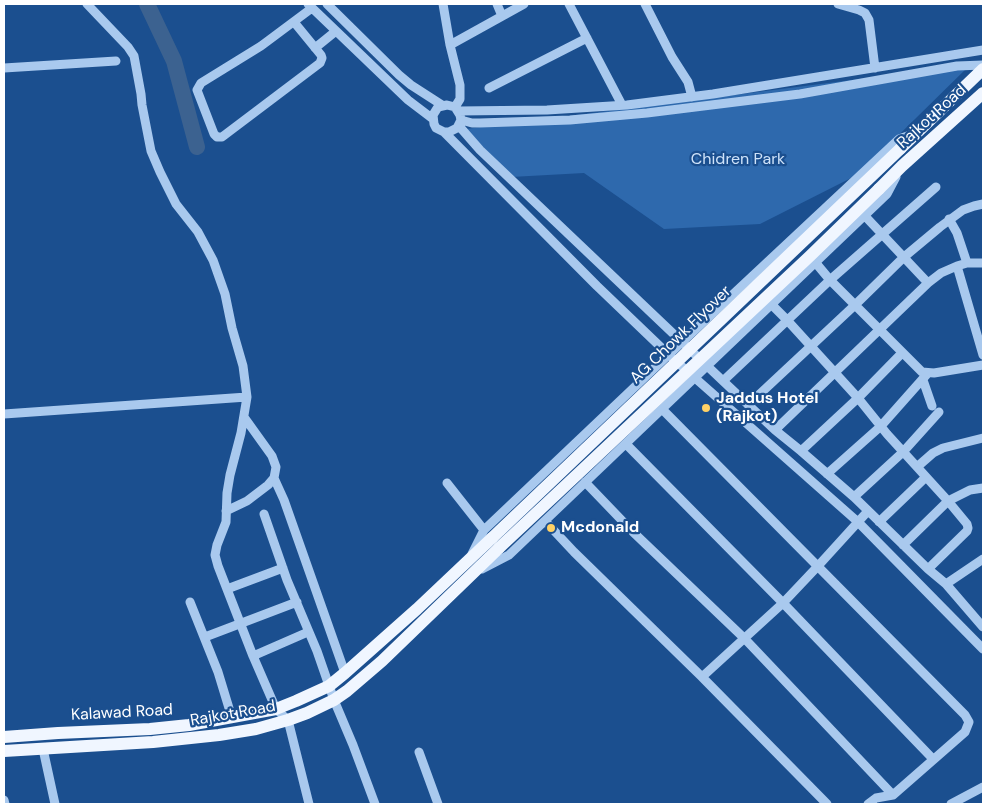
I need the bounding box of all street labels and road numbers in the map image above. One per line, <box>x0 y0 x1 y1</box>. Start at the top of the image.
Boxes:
street label: Rajkot Road <box>894 81 970 153</box>
street label: AG Chowk Flyover <box>626 282 736 388</box>
street label: Rajkot Road <box>189 697 277 731</box>
street label: Kalawad Road <box>71 701 173 725</box>

